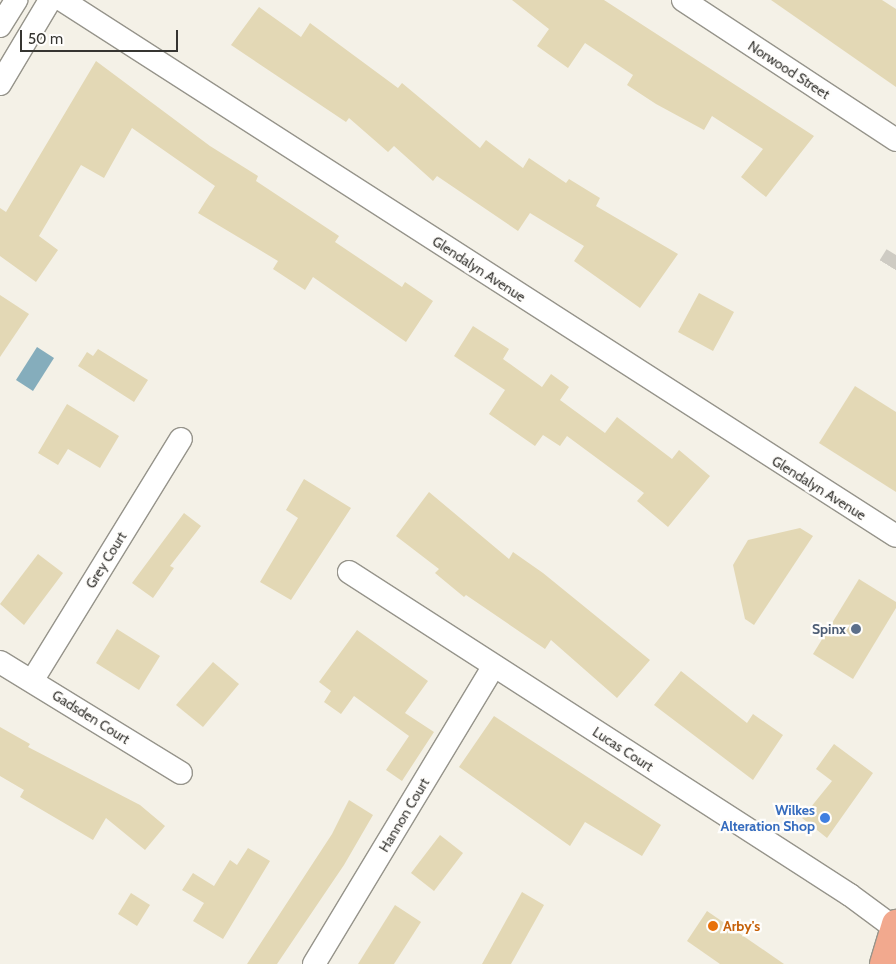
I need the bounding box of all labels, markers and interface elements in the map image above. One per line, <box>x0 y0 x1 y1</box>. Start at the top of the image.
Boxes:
scale bar <box>22 20 180 52</box>
text: 50 m <box>28 30 63 48</box>
street label: Norwood Street <box>745 37 833 103</box>
street label: Glendalyn Avenue <box>429 233 529 305</box>
street label: Glendalyn Avenue <box>769 452 869 524</box>
street label: Grey Court <box>82 529 130 591</box>
place label: Spinx <box>812 621 846 637</box>
marker: Spinx <box>850 623 862 635</box>
street label: Gadsden Court <box>49 687 133 747</box>
street label: Lucas Court <box>590 723 656 775</box>
street label: Hannon Court <box>375 775 433 855</box>
place label: Wilkes Alteration Shop <box>721 802 815 834</box>
marker: Wilkes Alteration Shop <box>819 812 831 824</box>
place label: Arby's <box>723 918 760 934</box>
marker: Arby's <box>707 920 719 932</box>

